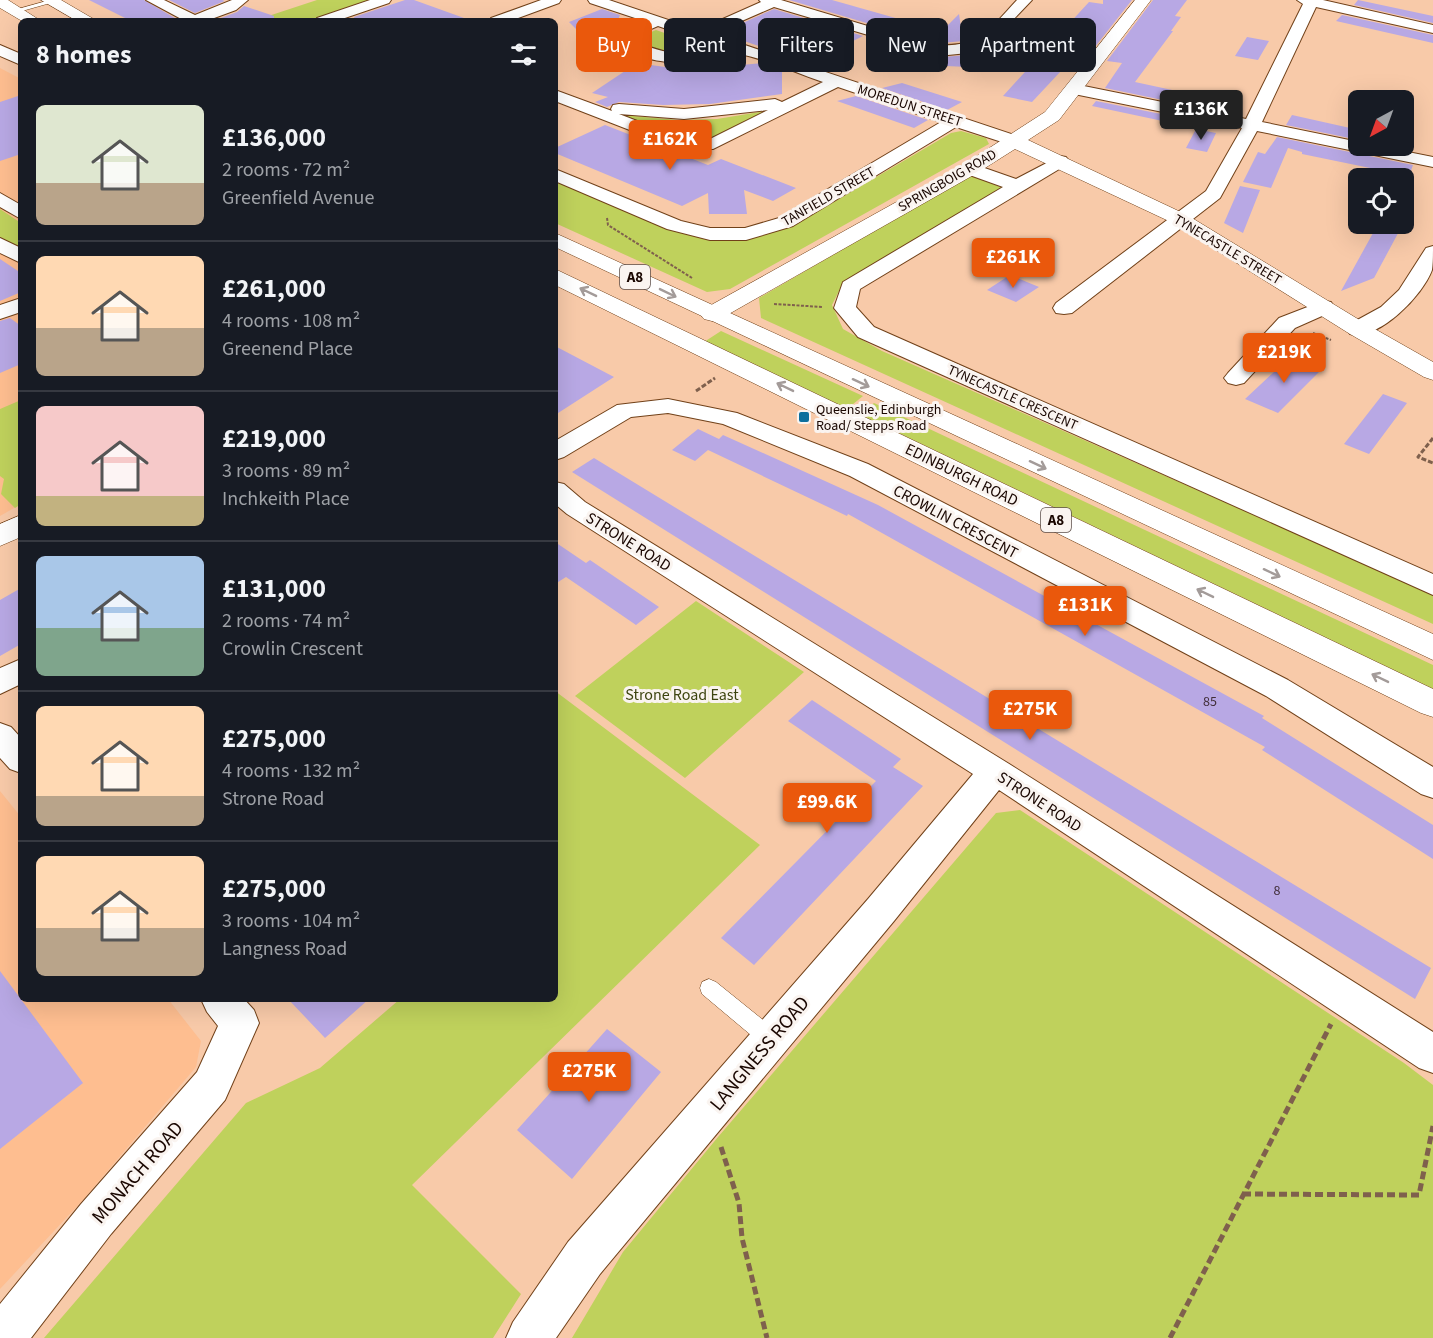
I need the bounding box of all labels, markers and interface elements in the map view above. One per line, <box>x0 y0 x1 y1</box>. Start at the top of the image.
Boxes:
chip: Buy <box>576 18 652 72</box>
chip: Rent <box>664 18 746 72</box>
chip: Filters <box>758 18 854 72</box>
chip: New <box>866 18 948 72</box>
chip: Apartment <box>960 18 1096 72</box>
text: 8 homes <box>36 36 131 73</box>
icon: filters <box>507 38 540 71</box>
street label: MOREDUN STREET <box>855 80 965 132</box>
pin: £136K <box>1159 90 1243 141</box>
north arrow <box>1348 90 1414 156</box>
map controls <box>1348 90 1414 234</box>
text: £136K <box>1174 95 1228 123</box>
text: £136,000 <box>222 119 326 156</box>
pin: £162K <box>628 120 712 171</box>
text: £162K <box>643 125 697 153</box>
icon: home <box>84 129 156 201</box>
street label: SPRINGBOIG ROAD <box>895 145 1000 217</box>
text: 2 rooms · 72 m² <box>222 156 350 184</box>
street label: TANFIELD STREET <box>778 162 879 232</box>
button: locate <box>1348 168 1414 234</box>
text: Greenfield Avenue <box>222 184 374 212</box>
street label: TYNECASTLE STREET <box>1170 210 1286 290</box>
pin: £261K <box>971 238 1055 289</box>
text: £261K <box>986 243 1040 271</box>
road number: A8 <box>620 265 650 289</box>
text: £261,000 <box>222 270 326 307</box>
icon: home <box>84 280 156 352</box>
one-way arrow <box>580 285 598 297</box>
one-way arrow <box>659 288 677 300</box>
text: 4 rooms · 108 m² <box>222 307 360 335</box>
pin: £219K <box>1242 333 1326 384</box>
text: Greenend Place <box>222 335 353 363</box>
text: £219K <box>1257 338 1311 366</box>
street label: TYNECASTLE CRESCENT <box>944 360 1081 436</box>
one-way arrow <box>851 378 869 389</box>
one-way arrow <box>776 381 794 393</box>
place label: Queenslie, Edinburgh Road/ Stepps Road <box>816 400 941 436</box>
marker: Queenslie, Edinburgh Road/ Stepps Road <box>797 410 811 424</box>
text: £219,000 <box>222 420 326 457</box>
icon: home <box>84 430 156 502</box>
street label: EDINBURGH ROAD <box>901 438 1022 512</box>
text: 3 rooms · 89 m² <box>222 457 350 485</box>
one-way arrow <box>1028 459 1046 471</box>
street label: CROWLIN CRESCENT <box>889 480 1022 564</box>
text: Inchkeith Place <box>222 485 349 513</box>
street label: STRONE ROAD <box>582 507 675 577</box>
road number: A8 <box>1041 508 1071 532</box>
one-way arrow <box>1262 568 1280 580</box>
text: £131,000 <box>222 570 326 607</box>
icon: home <box>84 580 156 652</box>
pin: £131K <box>1043 586 1127 637</box>
one-way arrow <box>1197 586 1215 598</box>
text: £131K <box>1058 591 1112 619</box>
text: 2 rooms · 74 m² <box>222 607 350 635</box>
text: Crowlin Crescent <box>222 635 363 663</box>
one-way arrow <box>1372 672 1390 684</box>
park label: Strone Road East <box>625 684 739 706</box>
pin: £275K <box>988 690 1072 741</box>
house number: 85 <box>1203 692 1217 712</box>
text: £275K <box>1003 695 1057 723</box>
text: £275,000 <box>222 720 326 757</box>
icon: home <box>84 730 156 802</box>
text: 4 rooms · 132 m² <box>222 757 360 785</box>
street label: STRONE ROAD <box>993 766 1086 837</box>
pin: £99.6K <box>778 783 876 834</box>
text: Strone Road <box>222 785 324 813</box>
text: £99.6K <box>797 788 857 816</box>
text: £275,000 <box>222 870 326 907</box>
icon: home <box>84 880 156 952</box>
house number: 8 <box>1274 881 1281 901</box>
text: 3 rooms · 104 m² <box>222 907 360 935</box>
text: Langness Road <box>222 935 347 963</box>
street label: LANGNESS ROAD <box>703 990 816 1117</box>
pin: £275K <box>547 1052 631 1103</box>
text: £275K <box>562 1057 616 1085</box>
street label: MONACH ROAD <box>85 1115 190 1230</box>

